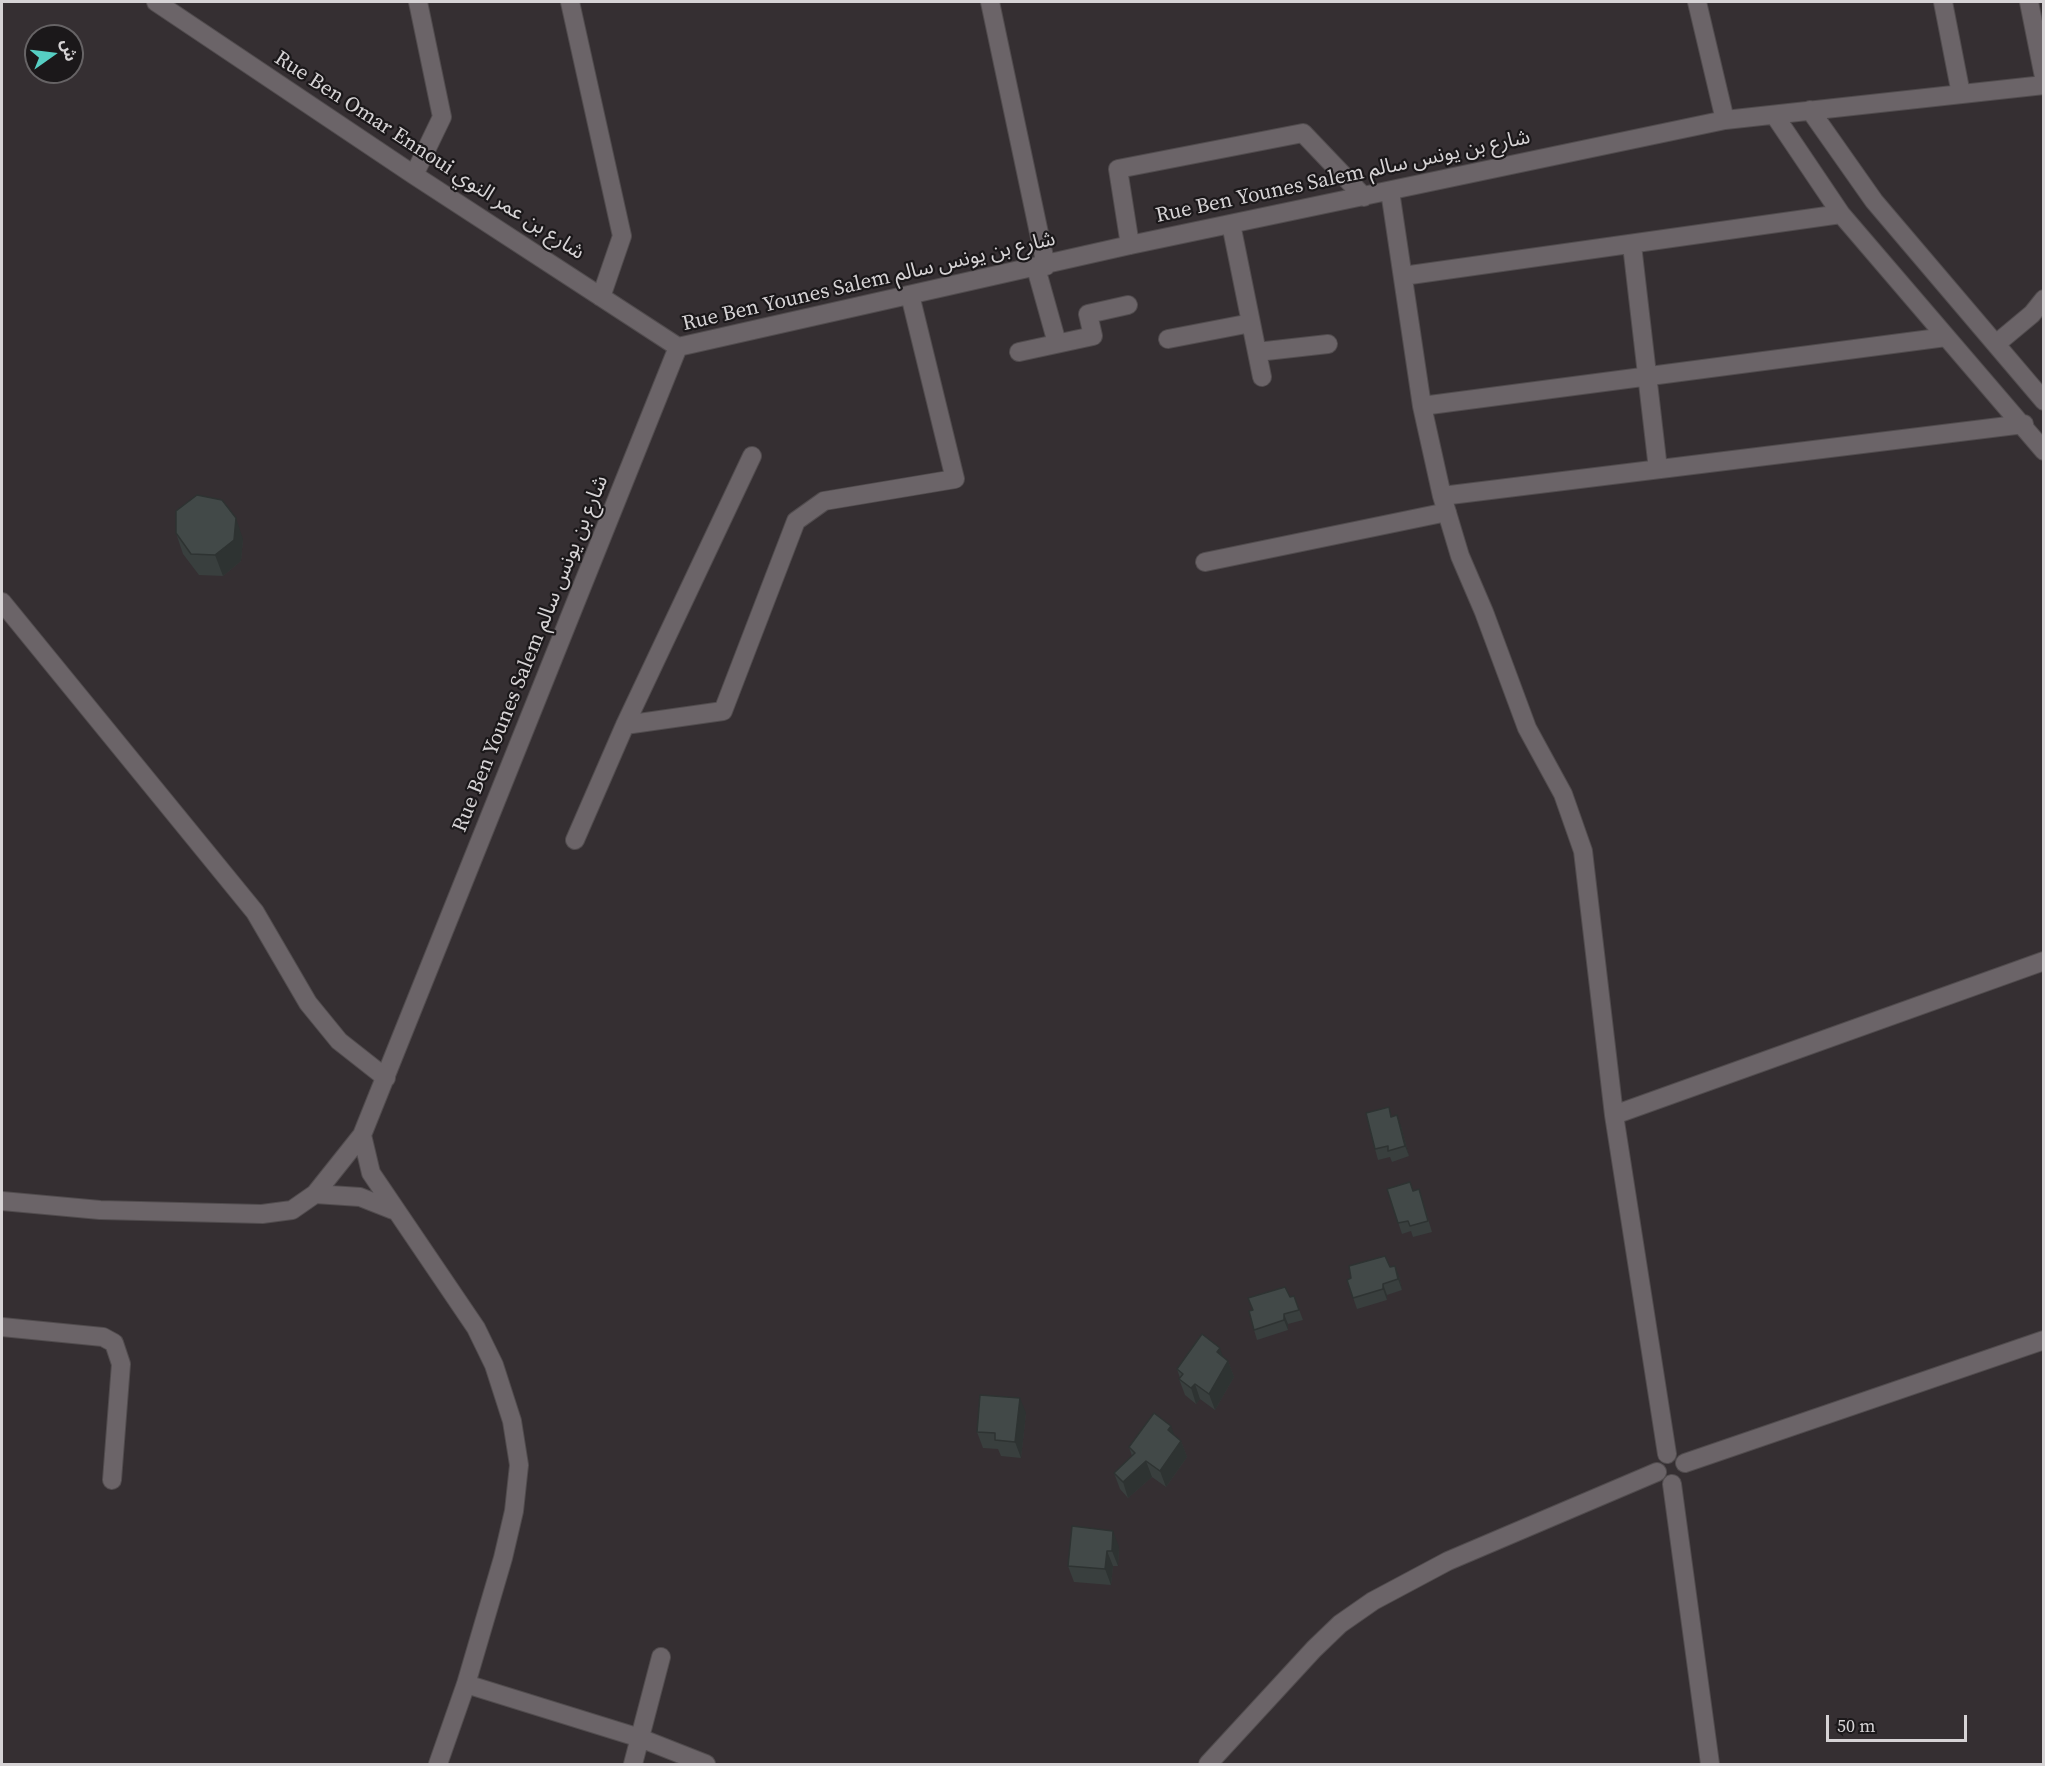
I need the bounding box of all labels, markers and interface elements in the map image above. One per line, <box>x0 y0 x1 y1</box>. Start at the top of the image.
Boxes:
north arrow <box>24 24 84 84</box>
text: ش <box>56 37 83 63</box>
street label: Rue Ben Omar Ennoui شارع بن عمر النوي <box>269 46 589 266</box>
street label: Rue Ben Younes Salem شارع بن يونس سالم <box>1153 125 1533 229</box>
street label: Rue Ben Younes Salem شارع بن يونس سالم <box>680 227 1058 337</box>
street label: Rue Ben Younes Salem شارع بن يونس سالم <box>448 472 614 836</box>
scale bar <box>1829 1703 1970 1741</box>
text: 50 m <box>1837 1713 1875 1738</box>

